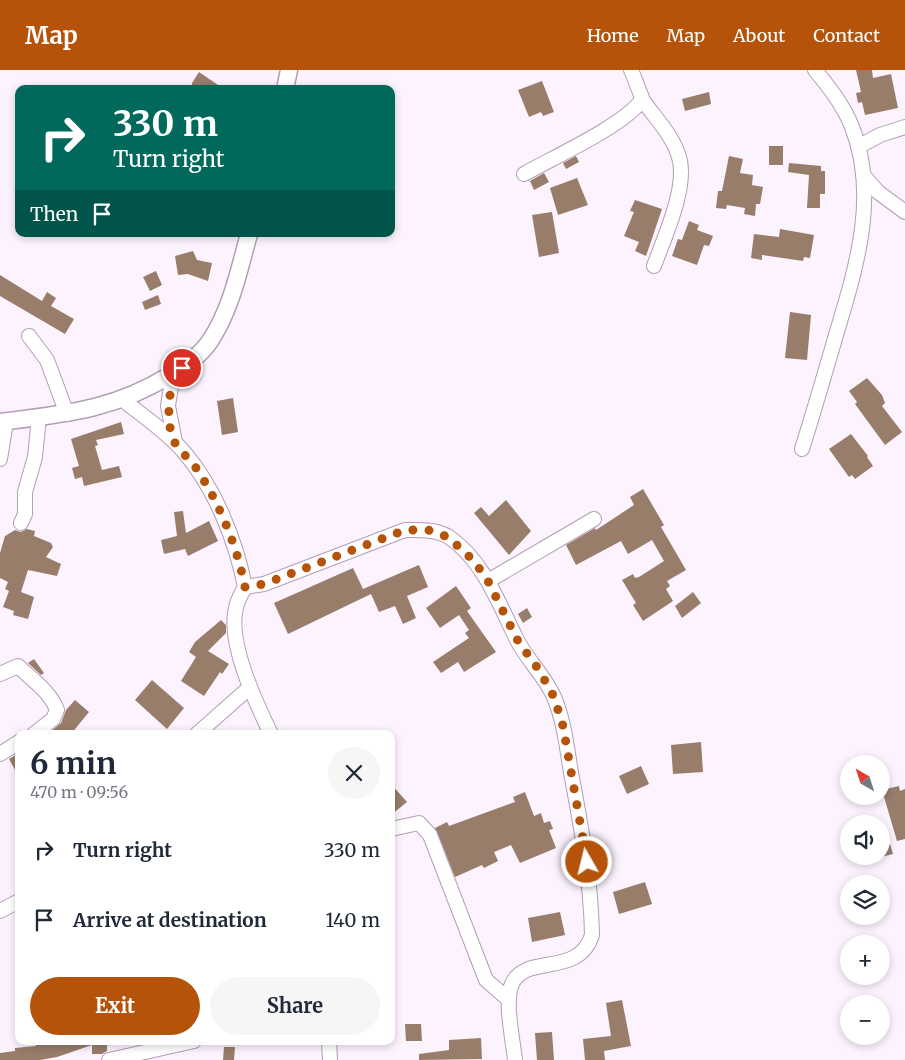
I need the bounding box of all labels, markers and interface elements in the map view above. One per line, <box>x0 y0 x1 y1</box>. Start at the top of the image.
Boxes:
text: Map <box>25 20 78 51</box>
text: Home <box>587 24 639 47</box>
text: Map <box>667 24 705 47</box>
text: About <box>733 24 785 47</box>
text: Contact <box>813 24 880 47</box>
text: 330 m <box>113 102 218 146</box>
icon: right <box>30 105 95 170</box>
text: Turn right <box>113 145 224 173</box>
icon: arrive <box>88 200 116 228</box>
text: Then <box>30 202 78 226</box>
pin <box>161 347 203 389</box>
icon: arrive <box>168 354 196 382</box>
text: 6 min <box>30 744 116 782</box>
button: close <box>328 747 380 799</box>
north arrow <box>840 755 890 805</box>
map controls <box>840 755 890 1045</box>
text: 470 m · 09:56 <box>30 782 128 802</box>
button: sound <box>840 815 890 865</box>
position arrow <box>560 835 612 887</box>
icon: right <box>30 836 58 864</box>
text: Turn right <box>73 838 172 862</box>
text: 330 m <box>324 838 380 862</box>
button: layers <box>840 875 890 925</box>
icon: arrive <box>30 906 58 934</box>
text: Arrive at destination <box>73 908 267 932</box>
text: 140 m <box>325 908 380 932</box>
button: + <box>840 935 890 985</box>
button: Exit <box>30 977 200 1035</box>
button: Share <box>210 977 380 1035</box>
button: − <box>840 995 890 1045</box>

